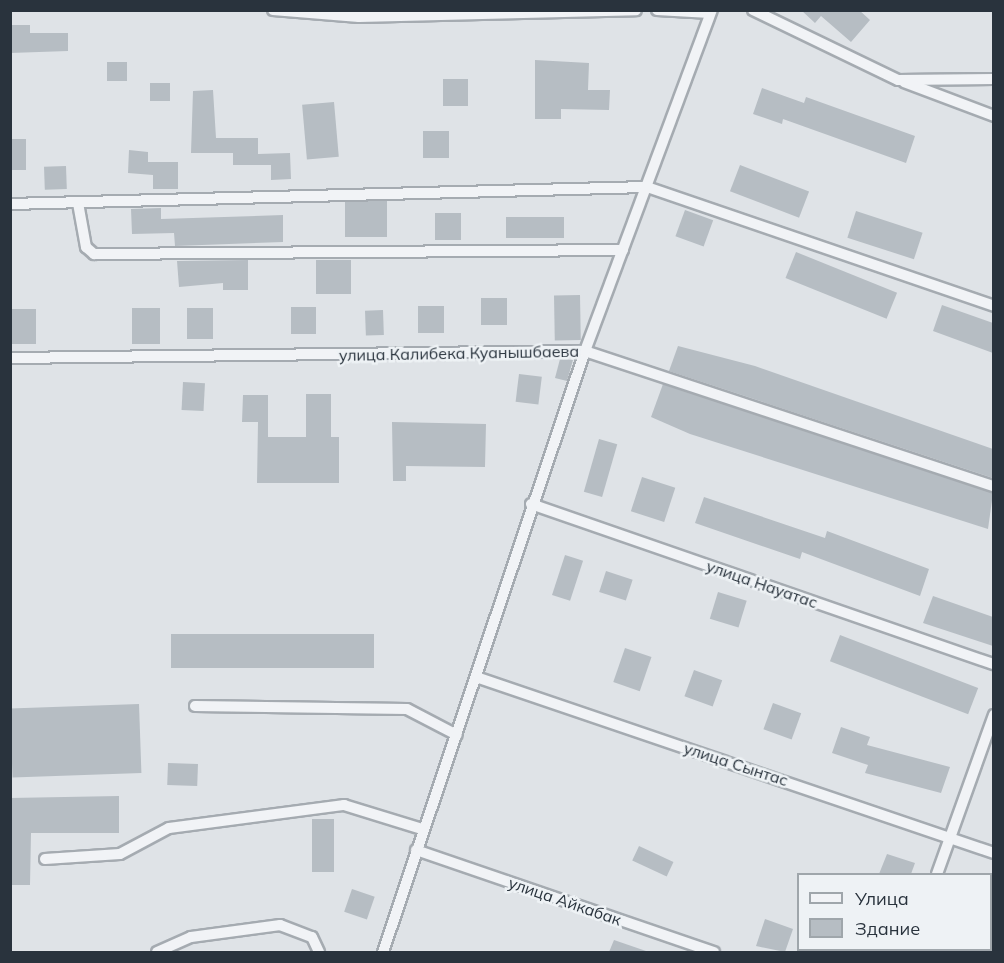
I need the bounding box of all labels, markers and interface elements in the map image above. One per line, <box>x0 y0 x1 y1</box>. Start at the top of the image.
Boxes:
street label: улица Калибека Куанышбаева <box>339 341 579 365</box>
street label: улица Науатас <box>704 556 820 612</box>
street label: улица Сынтас <box>682 738 790 790</box>
street label: улица Айкабак <box>506 873 624 929</box>
legend <box>797 873 992 951</box>
text: Улица <box>855 887 909 910</box>
text: Здание <box>855 917 920 940</box>

